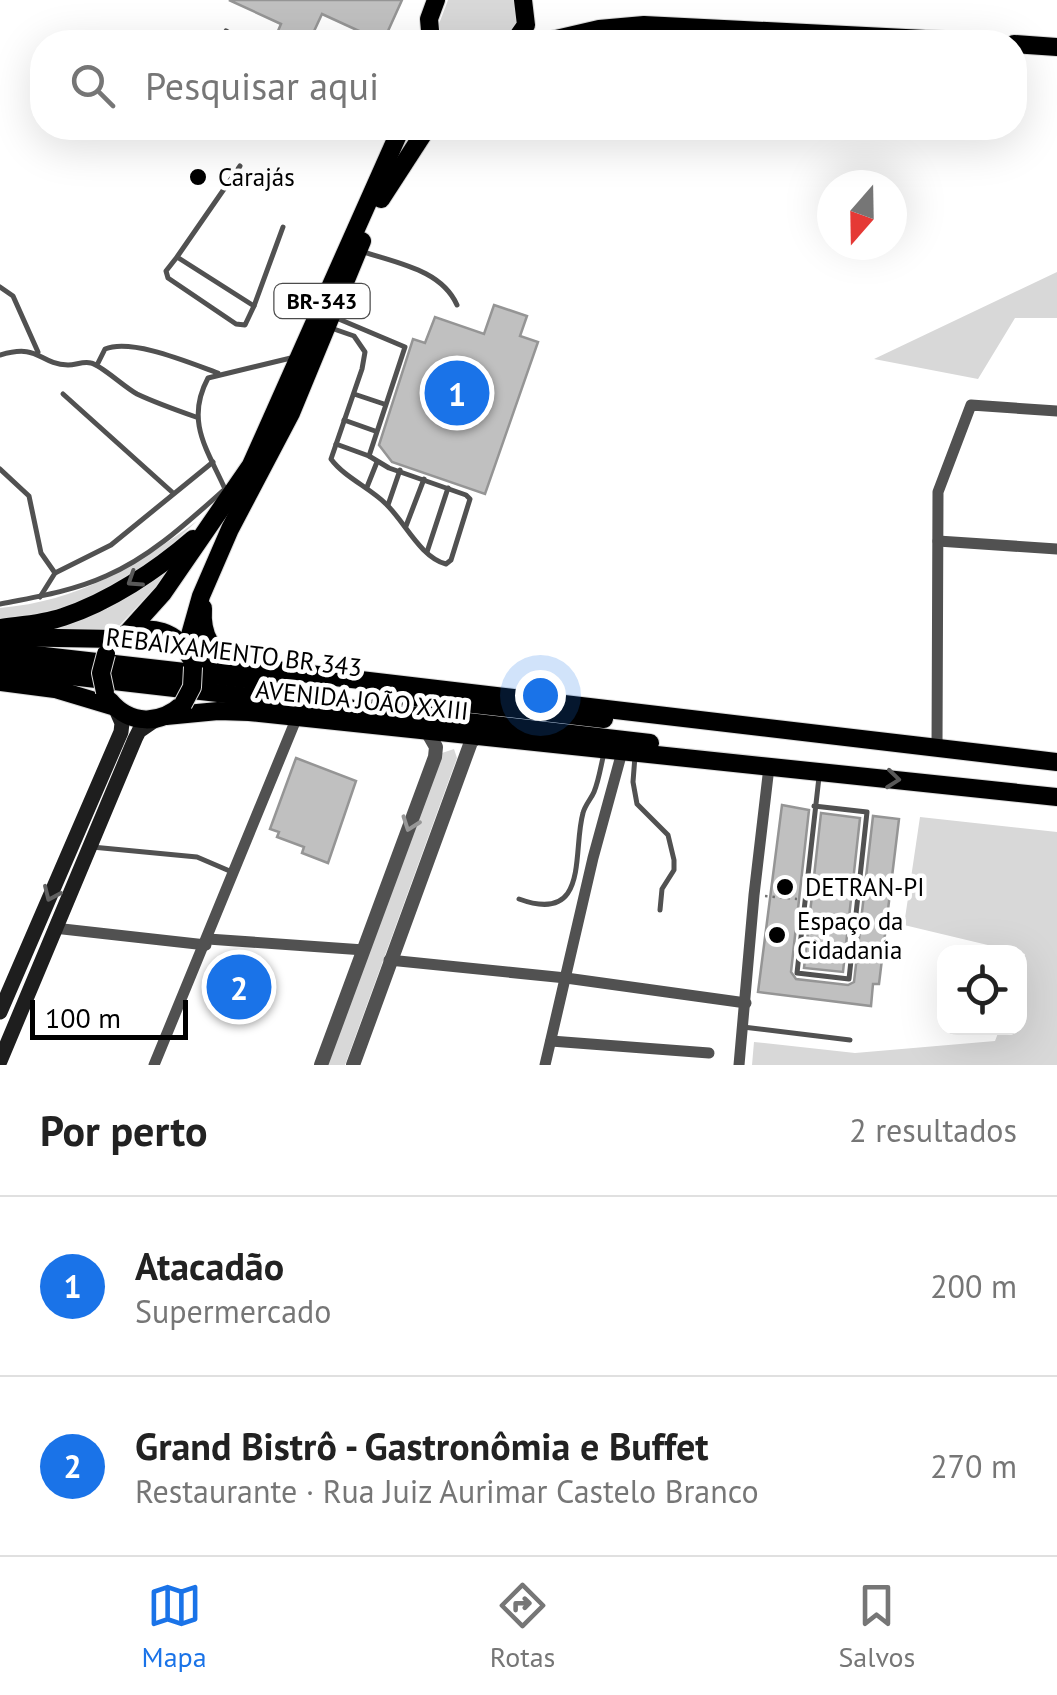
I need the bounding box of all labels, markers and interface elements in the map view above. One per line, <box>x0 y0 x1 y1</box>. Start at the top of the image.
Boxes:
search box <box>30 30 1027 140</box>
icon: search <box>65 58 120 113</box>
text: Pesquisar aqui <box>145 61 379 110</box>
place label: Carajás <box>218 161 295 193</box>
marker: Carajás <box>187 166 209 188</box>
north arrow <box>817 170 907 260</box>
road number: BR-343 <box>274 284 370 318</box>
pin: 1 <box>424 356 490 430</box>
one-way arrow <box>127 568 145 587</box>
street label: REBAIXAMENTO BR 343 <box>104 620 364 684</box>
your location <box>515 670 566 721</box>
street label: AVENIDA JOÃO XXIII <box>254 673 470 727</box>
one-way arrow <box>886 768 902 789</box>
one-way arrow <box>402 814 422 832</box>
place label: DETRAN-PI <box>805 871 925 903</box>
marker: DETRAN-PI <box>774 876 796 898</box>
one-way arrow <box>43 884 63 902</box>
place label: Espaço da Cidadania <box>797 905 903 966</box>
marker: Espaço da Cidadania <box>766 924 788 946</box>
map controls <box>937 945 1027 1035</box>
button: locate <box>937 945 1027 1035</box>
pin: 2 <box>206 950 272 1024</box>
scale bar <box>30 995 188 1040</box>
text: 100 m <box>45 999 121 1036</box>
text: Por perto <box>40 1103 207 1158</box>
text: 2 resultados <box>849 1109 1017 1151</box>
text: Atacadão <box>135 1241 284 1290</box>
text: 1 <box>63 1265 82 1307</box>
text: 200 m <box>930 1265 1017 1307</box>
text: Supermercado <box>135 1290 331 1332</box>
text: Grand Bistrô - Gastronômia e Buffet <box>135 1421 709 1470</box>
text: 2 <box>63 1445 82 1487</box>
text: 270 m <box>930 1445 1017 1487</box>
text: Restaurante · Rua Juiz Aurimar Castelo Branco <box>135 1470 759 1512</box>
tab: Mapa <box>142 1578 207 1675</box>
tab: Rotas <box>490 1578 555 1675</box>
tab: Salvos <box>838 1578 915 1675</box>

